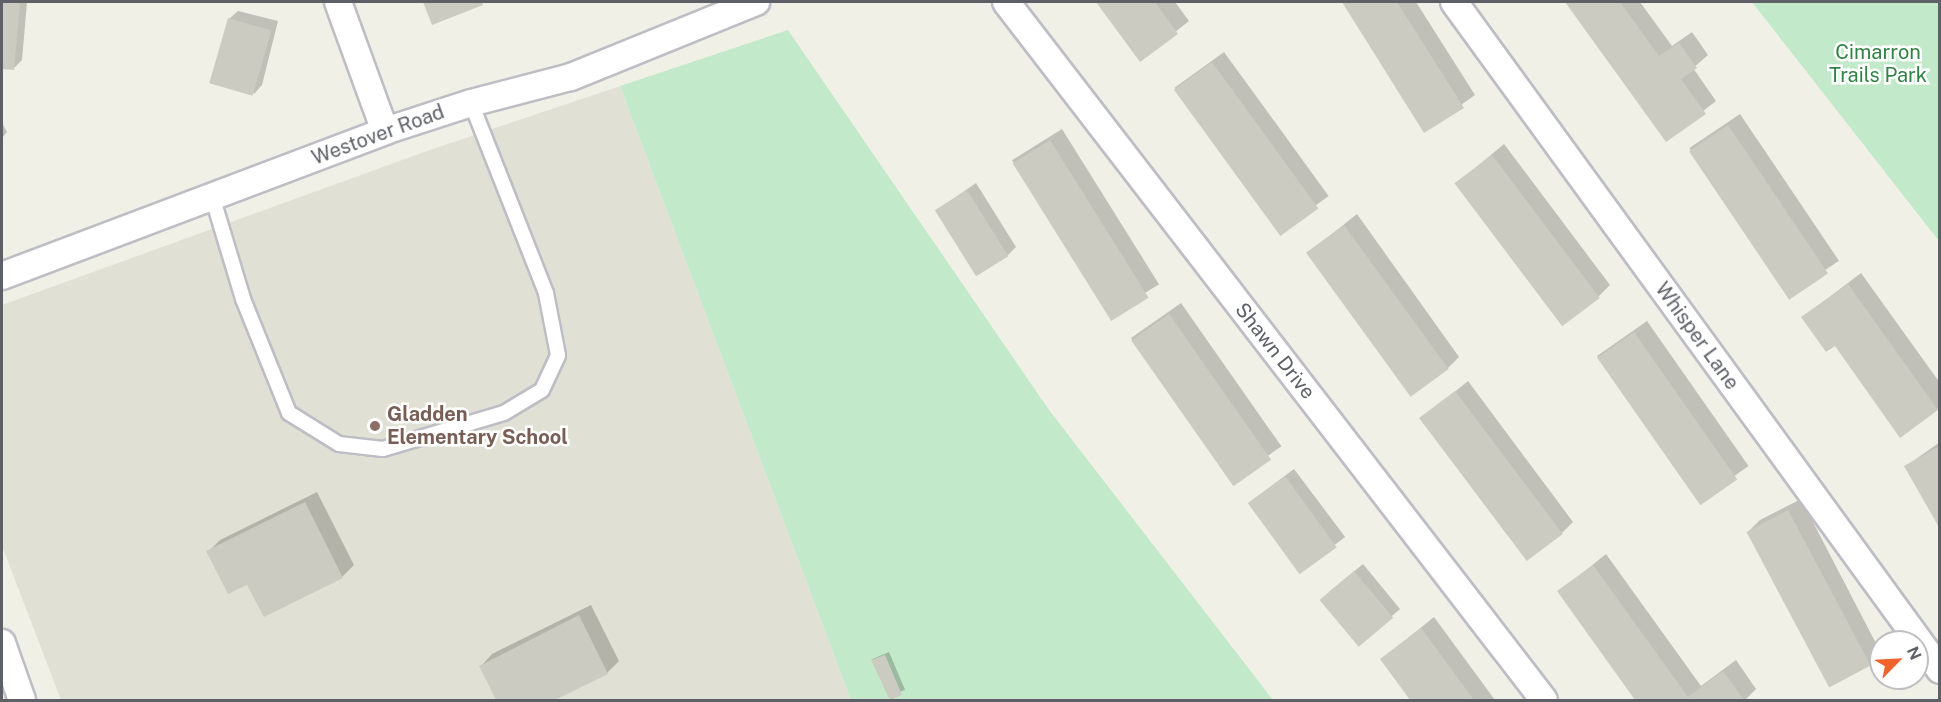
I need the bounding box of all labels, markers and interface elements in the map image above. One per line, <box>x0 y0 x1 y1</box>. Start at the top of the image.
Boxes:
park label: Cimarron Trails Park <box>1829 40 1927 87</box>
street label: Westover Road <box>308 100 448 170</box>
street label: Whisper Lane <box>1650 278 1744 394</box>
street label: Shawn Drive <box>1230 298 1320 404</box>
place label: Gladden Elementary School <box>387 402 568 449</box>
marker: Gladden Elementary School <box>368 419 382 433</box>
north arrow <box>1869 630 1929 690</box>
text: N <box>1903 644 1925 663</box>

